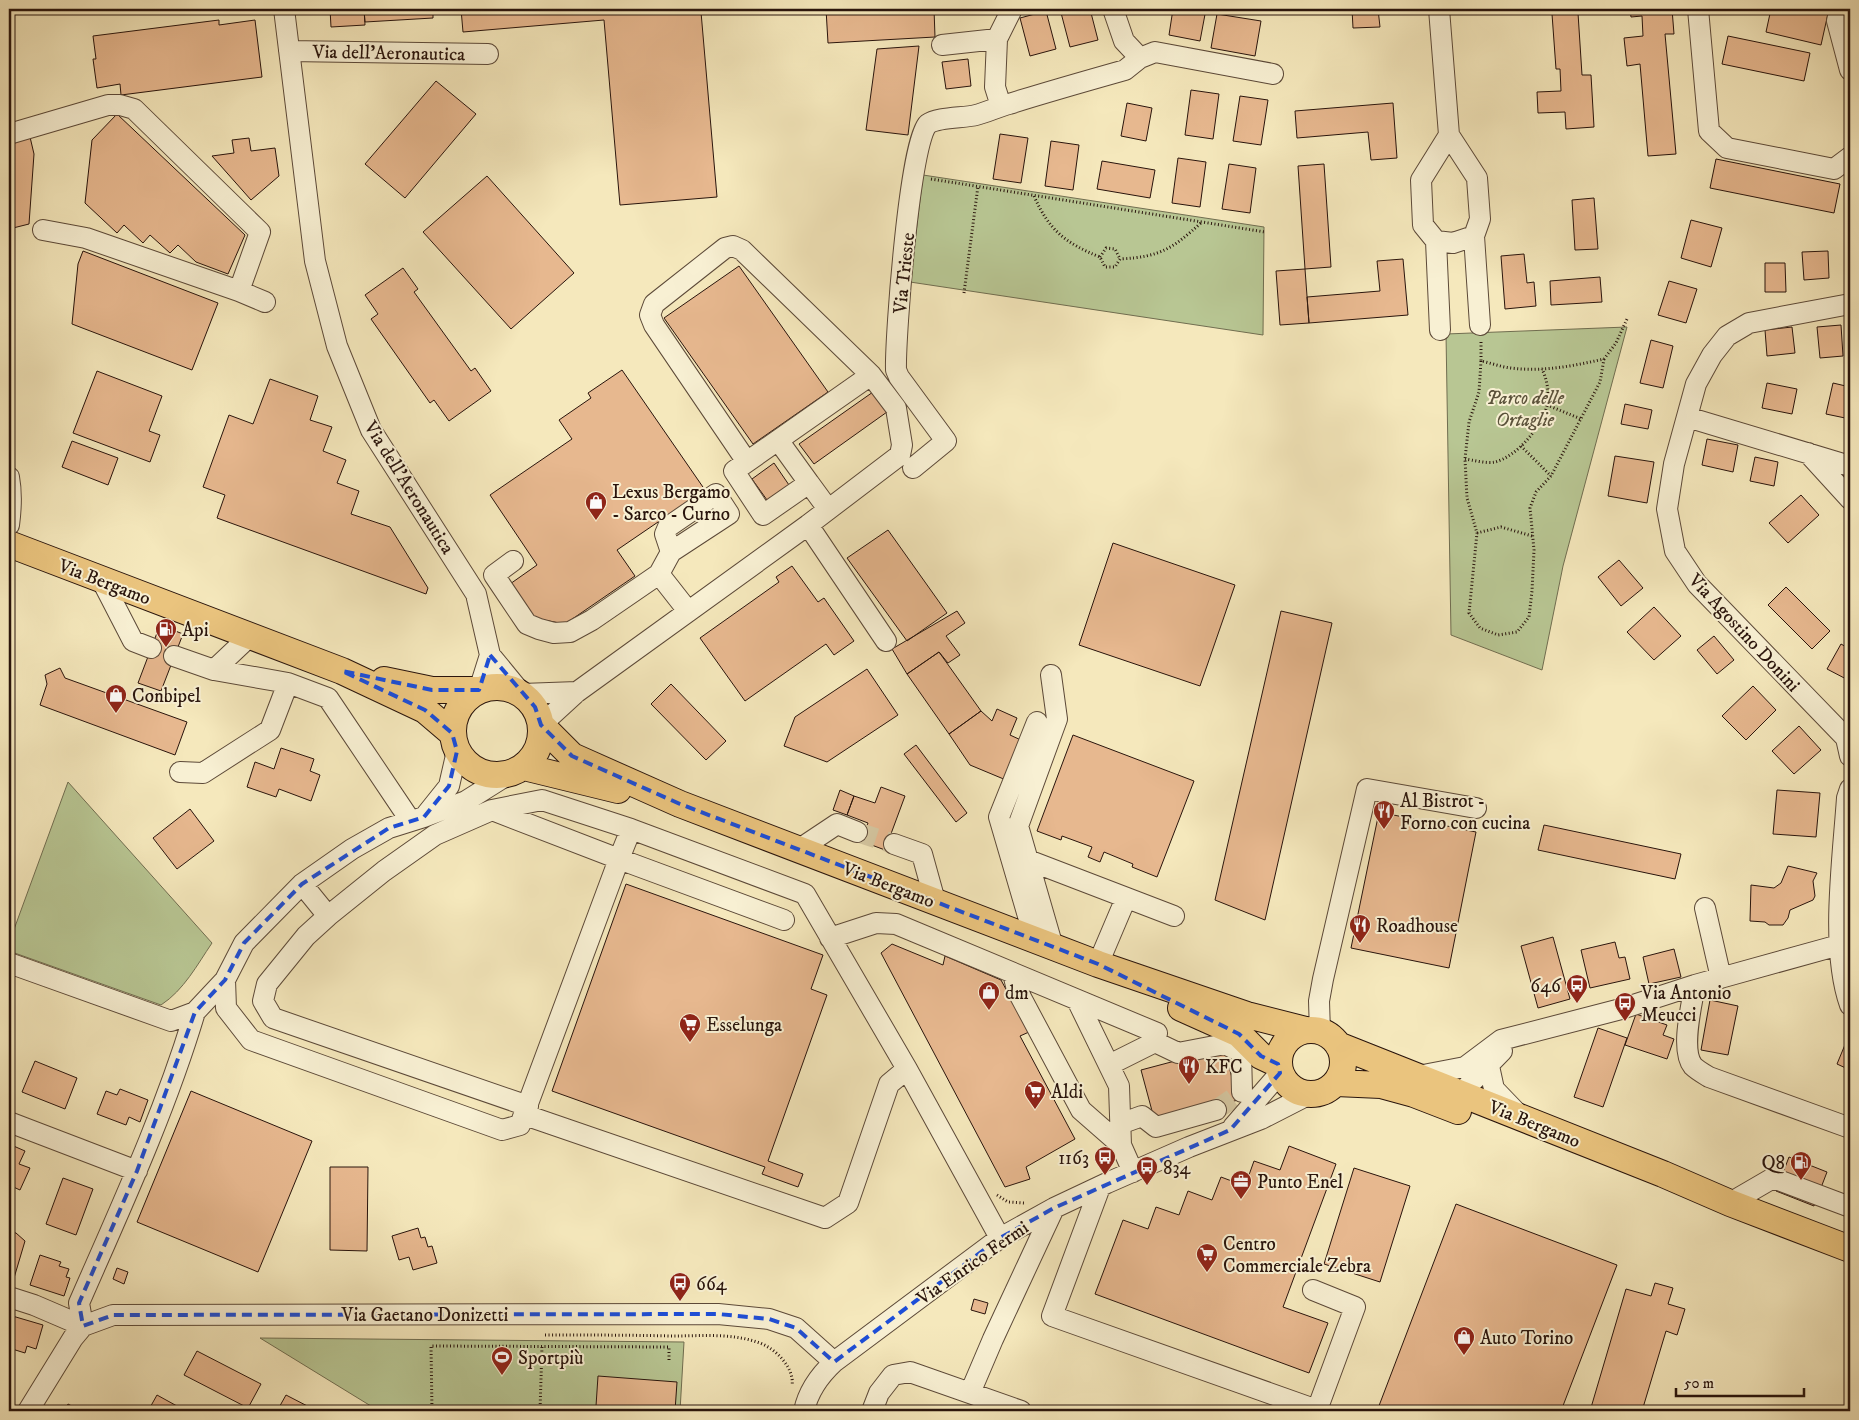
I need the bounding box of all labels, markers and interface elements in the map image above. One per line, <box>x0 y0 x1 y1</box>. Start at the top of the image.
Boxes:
street label: Via dell'Aeronautica <box>311 41 465 66</box>
street label: Via Trieste <box>889 231 920 316</box>
park label: Parco delle Ortaglie <box>1486 387 1565 432</box>
street label: Via dell'Aeronautica <box>358 416 459 559</box>
place label: Lexus Bergamo - Sarco - Curno <box>612 481 730 526</box>
shop icon: Lexus Bergamo - Sarco - Curno <box>584 490 608 521</box>
street label: Via Bergamo <box>54 554 154 610</box>
street label: Via Agostino Donini <box>1683 568 1805 697</box>
fuel station icon: Api <box>154 617 178 648</box>
place label: Api <box>182 619 209 642</box>
shop icon: Conbipel <box>104 683 128 714</box>
place label: Conbipel <box>132 685 201 708</box>
place label: Al Bistrot - Forno con cucina <box>1400 790 1530 835</box>
restaurant icon: Al Bistrot - Forno con cucina <box>1372 799 1396 830</box>
street label: Via Bergamo <box>838 857 938 913</box>
restaurant icon: Roadhouse <box>1348 913 1372 944</box>
place label: Roadhouse <box>1376 915 1458 938</box>
bus stop icon: 646 <box>1565 973 1589 1004</box>
place label: 646 <box>1530 975 1562 998</box>
shop icon: dm <box>977 980 1001 1011</box>
place label: dm <box>1005 982 1029 1005</box>
place label: Via Antonio Meucci <box>1640 982 1731 1027</box>
bus stop icon: Via Antonio Meucci <box>1613 991 1637 1022</box>
supermarket icon: Esselunga <box>678 1012 702 1043</box>
place label: Esselunga <box>706 1014 782 1037</box>
restaurant icon: KFC <box>1177 1054 1201 1085</box>
place label: KFC <box>1205 1056 1243 1079</box>
supermarket icon: Aldi <box>1023 1079 1047 1110</box>
place label: Aldi <box>1051 1081 1083 1104</box>
street label: Via Bergamo <box>1484 1095 1584 1153</box>
bus stop icon: 1163 <box>1093 1145 1117 1176</box>
place label: 1163 <box>1058 1147 1089 1170</box>
fuel station icon: Q8 <box>1789 1150 1813 1181</box>
place label: Q8 <box>1761 1152 1785 1175</box>
bus stop icon: 834 <box>1135 1155 1159 1186</box>
place label: 834 <box>1163 1157 1192 1180</box>
office icon: Punto Enel <box>1229 1169 1253 1200</box>
place label: Punto Enel <box>1257 1171 1344 1194</box>
street label: Via Enrico Fermi <box>912 1216 1033 1311</box>
place label: Centro Commerciale Zebra <box>1223 1233 1371 1278</box>
supermarket icon: Centro Commerciale Zebra <box>1195 1242 1219 1273</box>
bus stop icon: 664 <box>668 1271 692 1302</box>
place label: 664 <box>696 1273 728 1296</box>
street label: Via Gaetano Donizetti <box>341 1304 509 1327</box>
shop icon: Auto Torino <box>1452 1325 1476 1356</box>
place label: Auto Torino <box>1480 1327 1573 1350</box>
sports icon: Sportpiù <box>490 1345 514 1376</box>
place label: Sportpiù <box>518 1347 583 1370</box>
scale bar <box>1676 1365 1804 1397</box>
text: 50 m <box>1684 1374 1714 1393</box>

